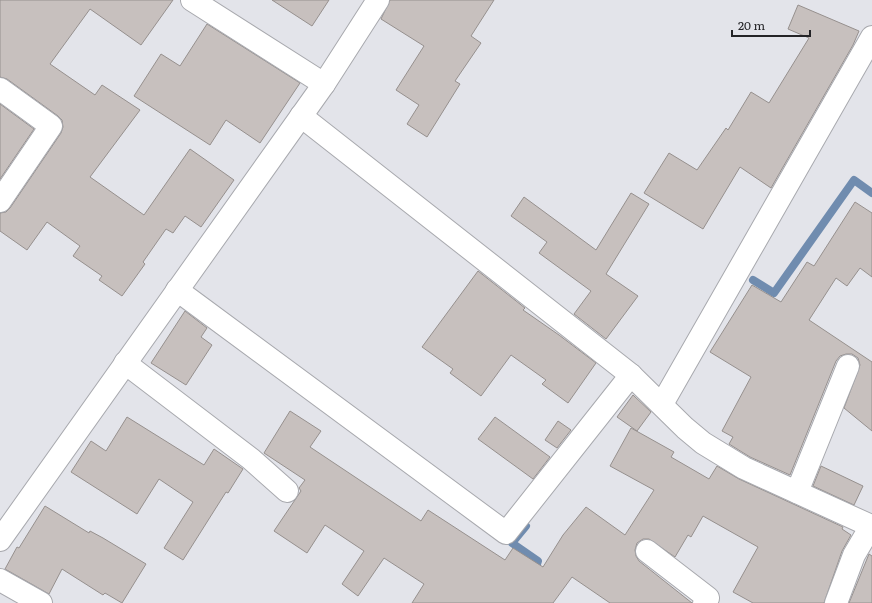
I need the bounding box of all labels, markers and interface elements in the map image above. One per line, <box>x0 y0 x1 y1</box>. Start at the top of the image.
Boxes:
scale bar <box>732 12 810 38</box>
text: 20 m <box>738 16 765 34</box>

